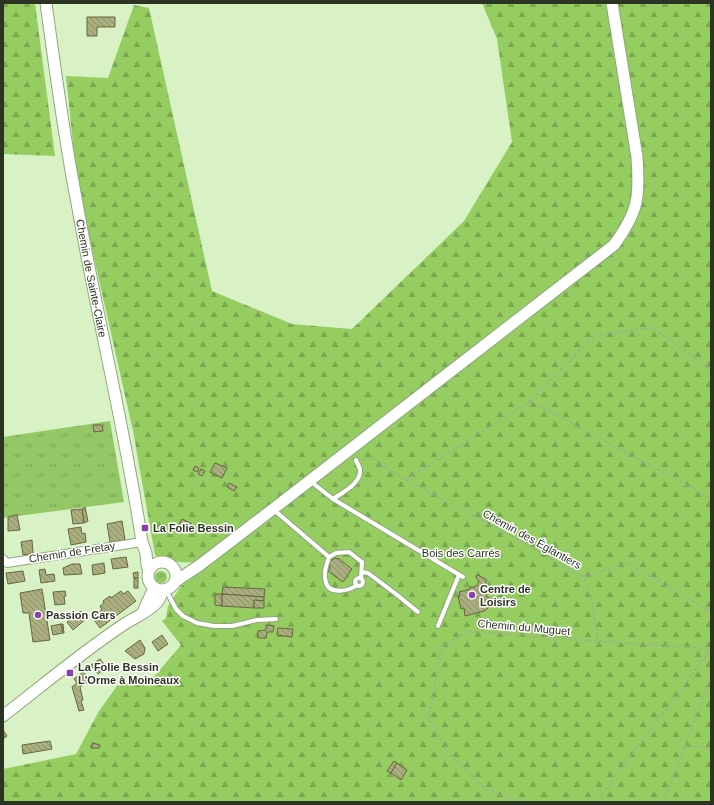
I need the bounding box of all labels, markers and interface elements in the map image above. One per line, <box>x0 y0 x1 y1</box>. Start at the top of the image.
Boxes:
street label: Chemin de Sainte-Claire <box>74 218 109 338</box>
street label: Chemin des Églantiers <box>481 507 584 571</box>
place label: La Folie Bessin <box>153 522 234 534</box>
marker: La Folie Bessin <box>140 523 150 533</box>
street label: Chemin de Fretay <box>28 539 117 565</box>
park label: Bois des Carrés <box>422 547 501 559</box>
place label: Centre de Loisirs <box>480 583 531 608</box>
marker: Centre de Loisirs <box>467 590 477 600</box>
place label: Passion Cars <box>46 609 116 621</box>
marker: Passion Cars <box>33 610 43 620</box>
street label: Chemin du Muguet <box>477 617 571 637</box>
place label: La Folie Bessin L'Orme à Moineaux <box>78 661 180 686</box>
marker: La Folie Bessin L'Orme à Moineaux <box>65 668 75 678</box>

